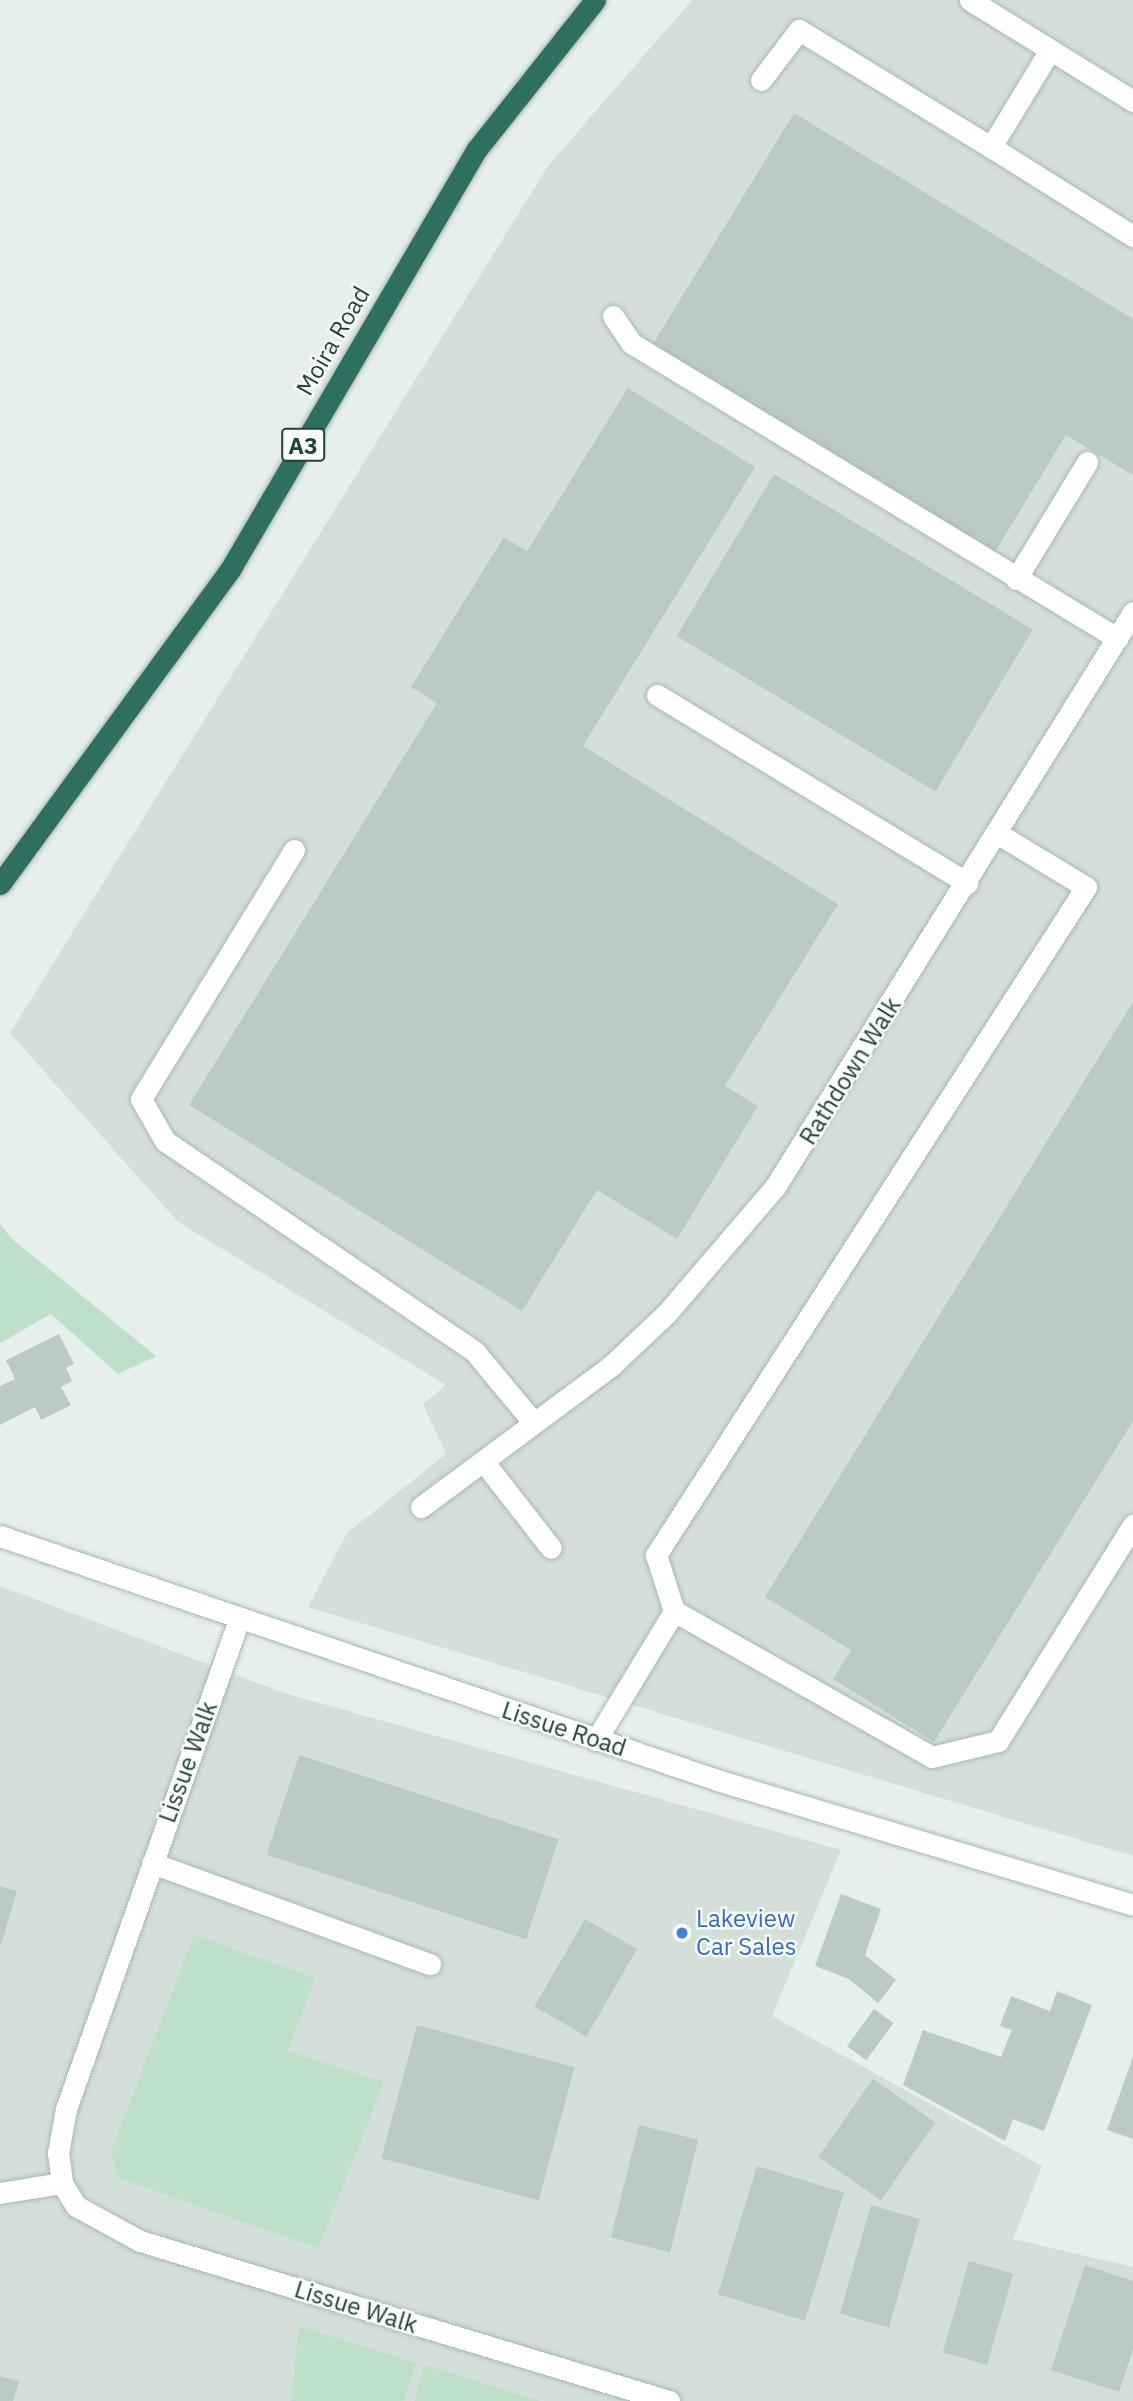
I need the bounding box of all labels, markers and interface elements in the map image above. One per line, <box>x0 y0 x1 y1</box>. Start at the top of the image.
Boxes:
street label: Moira Road <box>290 281 376 401</box>
road number: A3 <box>280 426 326 464</box>
street label: Rathdown Walk <box>793 992 907 1150</box>
street label: Lissue Road <box>498 1695 630 1763</box>
street label: Lissue Walk <box>153 1697 223 1827</box>
place label: Lakeview Car Sales <box>696 1905 796 1961</box>
marker: Lakeview Car Sales <box>674 1925 690 1941</box>
street label: Lissue Walk <box>291 2275 421 2339</box>

